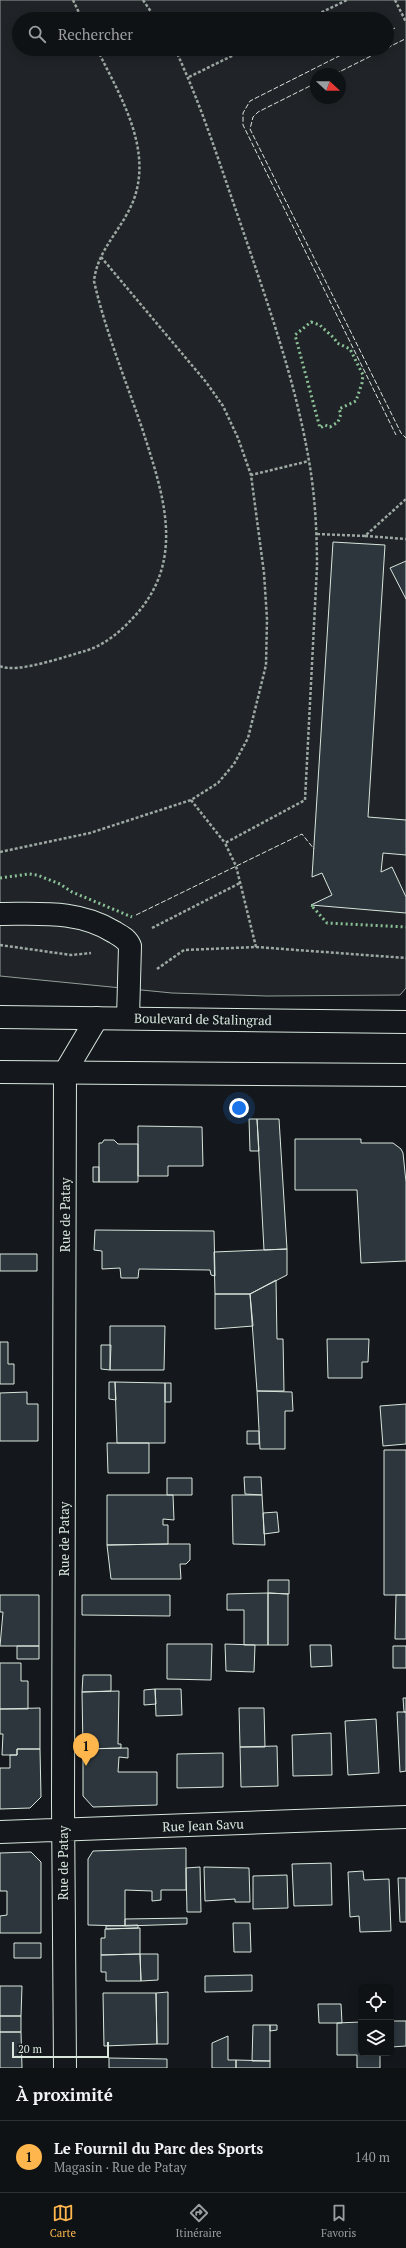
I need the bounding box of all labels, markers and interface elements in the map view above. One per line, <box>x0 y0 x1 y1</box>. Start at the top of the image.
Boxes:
search box <box>12 12 394 56</box>
icon: search <box>26 23 48 45</box>
text: Rechercher <box>58 24 133 44</box>
north arrow <box>310 68 346 104</box>
street label: Boulevard de Stalingrad <box>134 1009 272 1029</box>
your location <box>229 1098 249 1118</box>
street label: Rue de Patay <box>56 1177 74 1252</box>
street label: Rue de Patay <box>55 1501 73 1576</box>
pin: 1 <box>73 1733 99 1766</box>
street label: Rue Jean Savu <box>162 1815 245 1835</box>
street label: Rue de Patay <box>54 1825 72 1900</box>
map controls <box>358 1984 394 2056</box>
button: locate <box>358 1984 394 2020</box>
button: layers <box>358 2020 394 2056</box>
scale bar <box>12 2040 109 2059</box>
text: 20 m <box>18 2042 42 2056</box>
text: À proximité <box>16 2083 113 2106</box>
text: Le Fournil du Parc des Sports <box>54 2138 263 2158</box>
text: 1 <box>25 2148 33 2166</box>
text: 140 m <box>355 2148 390 2166</box>
text: Magasin · Rue de Patay <box>54 2158 187 2176</box>
tab: Carte <box>50 2202 76 2240</box>
tab: Itinéraire <box>175 2202 222 2240</box>
tab: Favoris <box>321 2202 356 2240</box>

